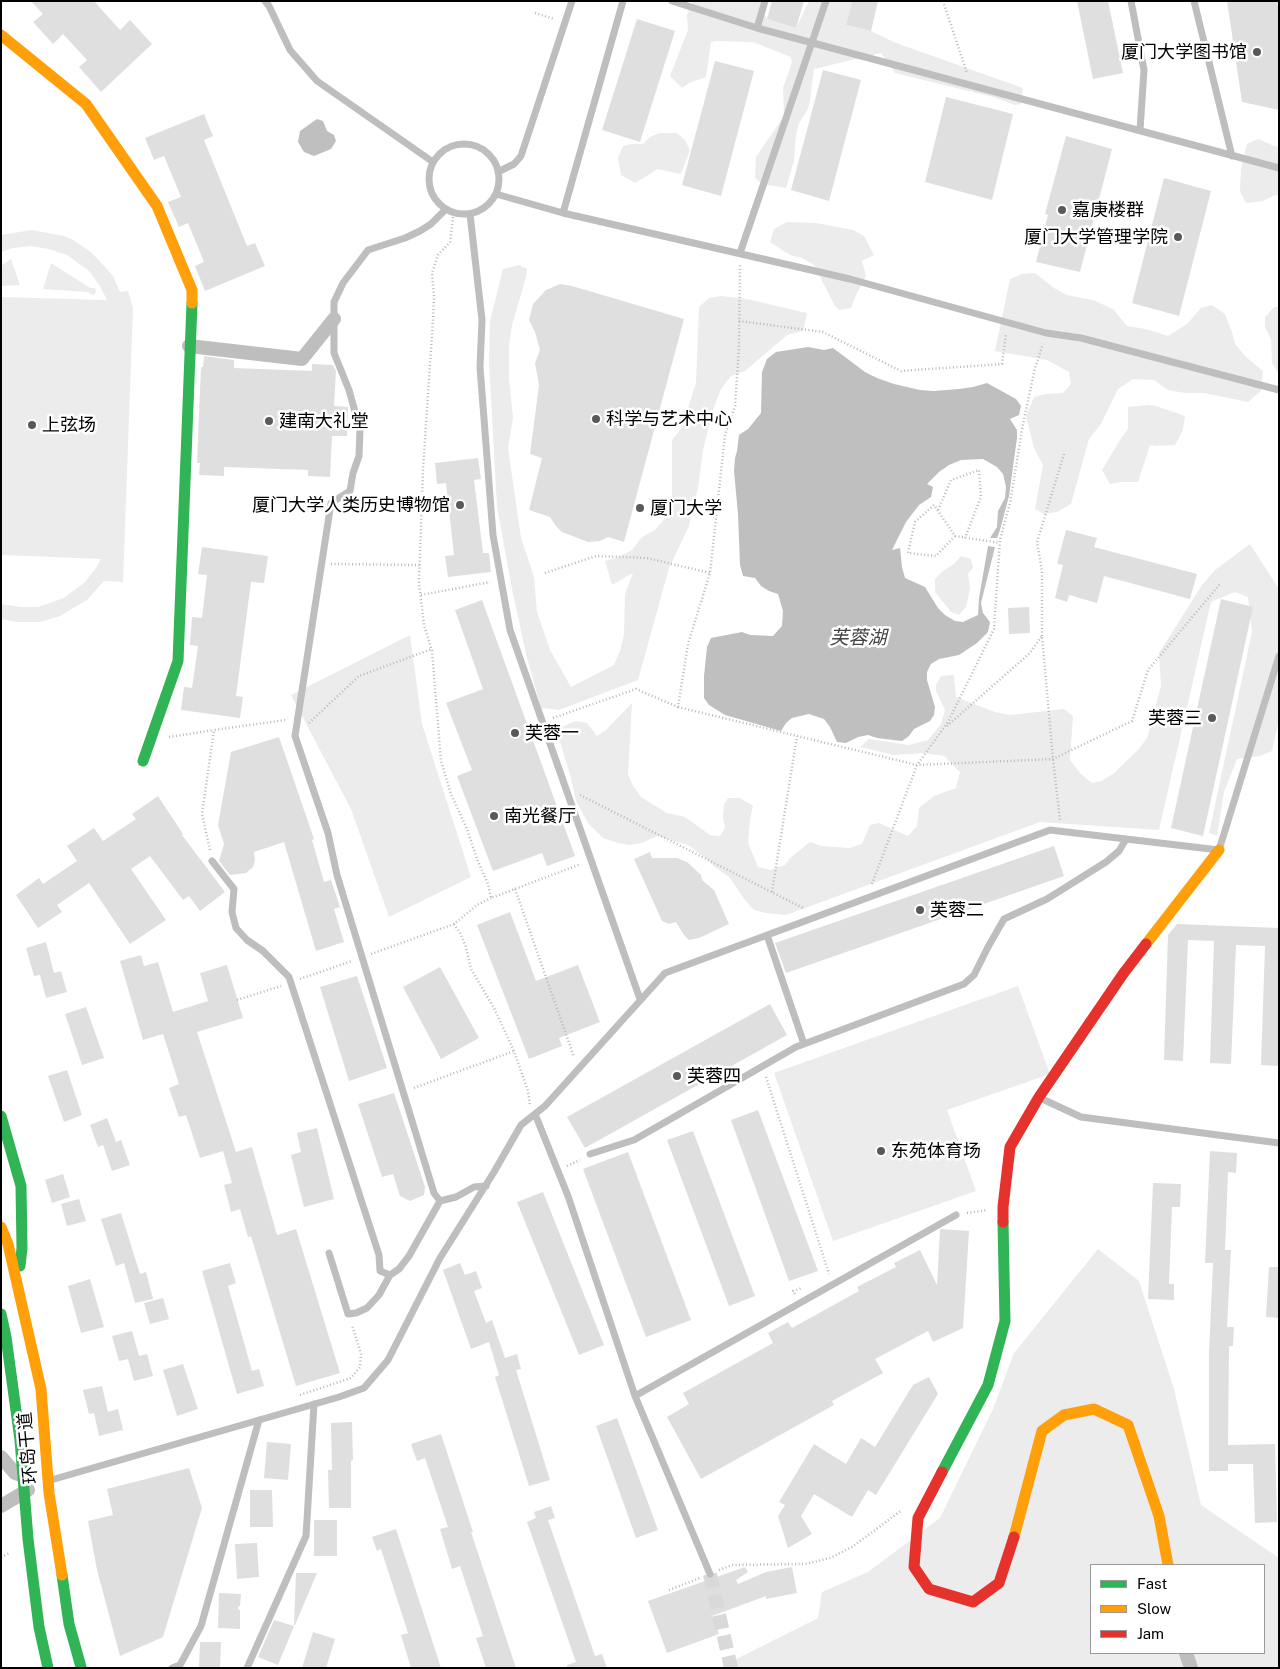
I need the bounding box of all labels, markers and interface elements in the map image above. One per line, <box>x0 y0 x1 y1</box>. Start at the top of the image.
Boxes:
place label: 厦门大学图书馆 <box>1121 41 1247 63</box>
marker: 厦门大学图书馆 <box>1251 46 1263 58</box>
place label: 嘉庚楼群 <box>1072 199 1144 221</box>
marker: 嘉庚楼群 <box>1056 204 1068 216</box>
place label: 厦门大学管理学院 <box>1024 226 1168 248</box>
marker: 厦门大学管理学院 <box>1172 231 1184 243</box>
place label: 科学与艺术中心 <box>606 408 732 430</box>
place label: 建南大礼堂 <box>279 410 369 432</box>
marker: 科学与艺术中心 <box>590 413 602 425</box>
place label: 上弦场 <box>42 414 96 436</box>
marker: 建南大礼堂 <box>263 415 275 427</box>
marker: 上弦场 <box>26 419 38 431</box>
place label: 厦门大学人类历史博物馆 <box>252 494 450 516</box>
place label: 厦门大学 <box>650 497 722 519</box>
marker: 厦门大学人类历史博物馆 <box>454 499 466 511</box>
marker: 厦门大学 <box>634 502 646 514</box>
water label: 芙蓉湖 <box>830 627 886 649</box>
place label: 芙蓉三 <box>1148 707 1202 729</box>
marker: 芙蓉三 <box>1206 712 1218 724</box>
place label: 芙蓉一 <box>525 722 579 744</box>
marker: 芙蓉一 <box>509 727 521 739</box>
place label: 南光餐厅 <box>504 805 576 827</box>
marker: 南光餐厅 <box>488 810 500 822</box>
place label: 芙蓉二 <box>930 899 984 921</box>
marker: 芙蓉二 <box>914 904 926 916</box>
place label: 芙蓉四 <box>687 1065 741 1087</box>
marker: 芙蓉四 <box>671 1070 683 1082</box>
place label: 东苑体育场 <box>891 1140 981 1162</box>
marker: 东苑体育场 <box>875 1145 887 1157</box>
street label: 环岛干道 <box>14 1411 42 1485</box>
legend <box>1090 1564 1265 1654</box>
text: Fast <box>1137 1575 1167 1592</box>
text: Slow <box>1137 1600 1171 1617</box>
text: Jam <box>1137 1625 1164 1642</box>

